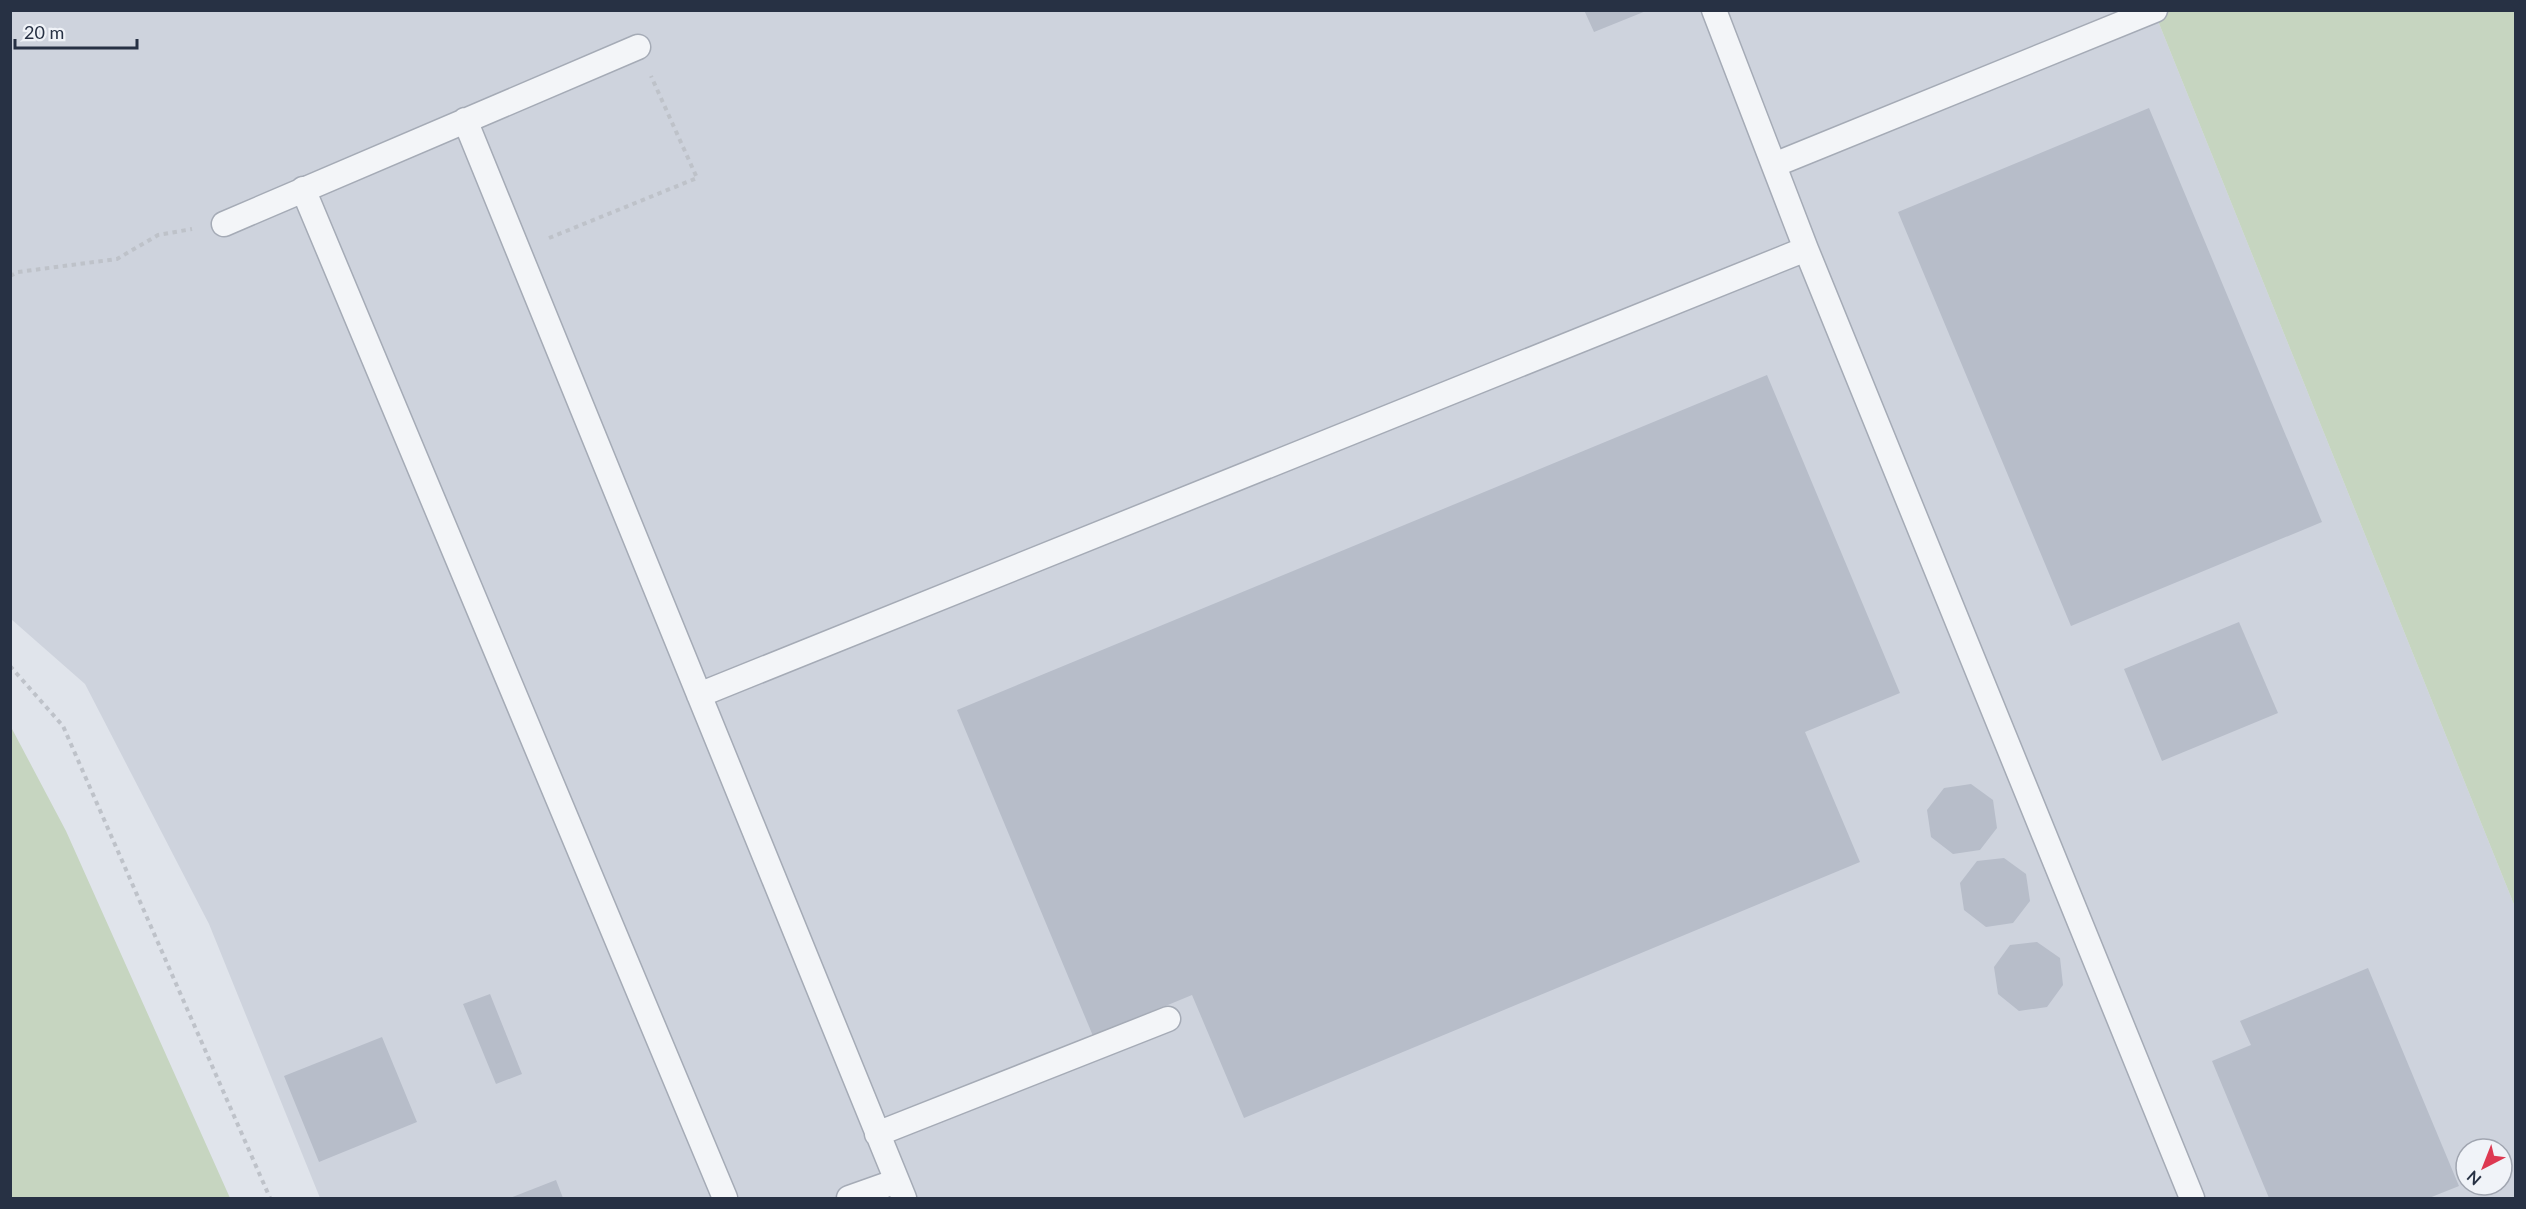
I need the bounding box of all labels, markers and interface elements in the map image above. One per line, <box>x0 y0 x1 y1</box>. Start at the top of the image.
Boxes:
scale bar <box>15 12 136 50</box>
text: 20 m <box>24 21 64 43</box>
north arrow <box>2454 1137 2514 1197</box>
text: N <box>2463 1167 2485 1190</box>

